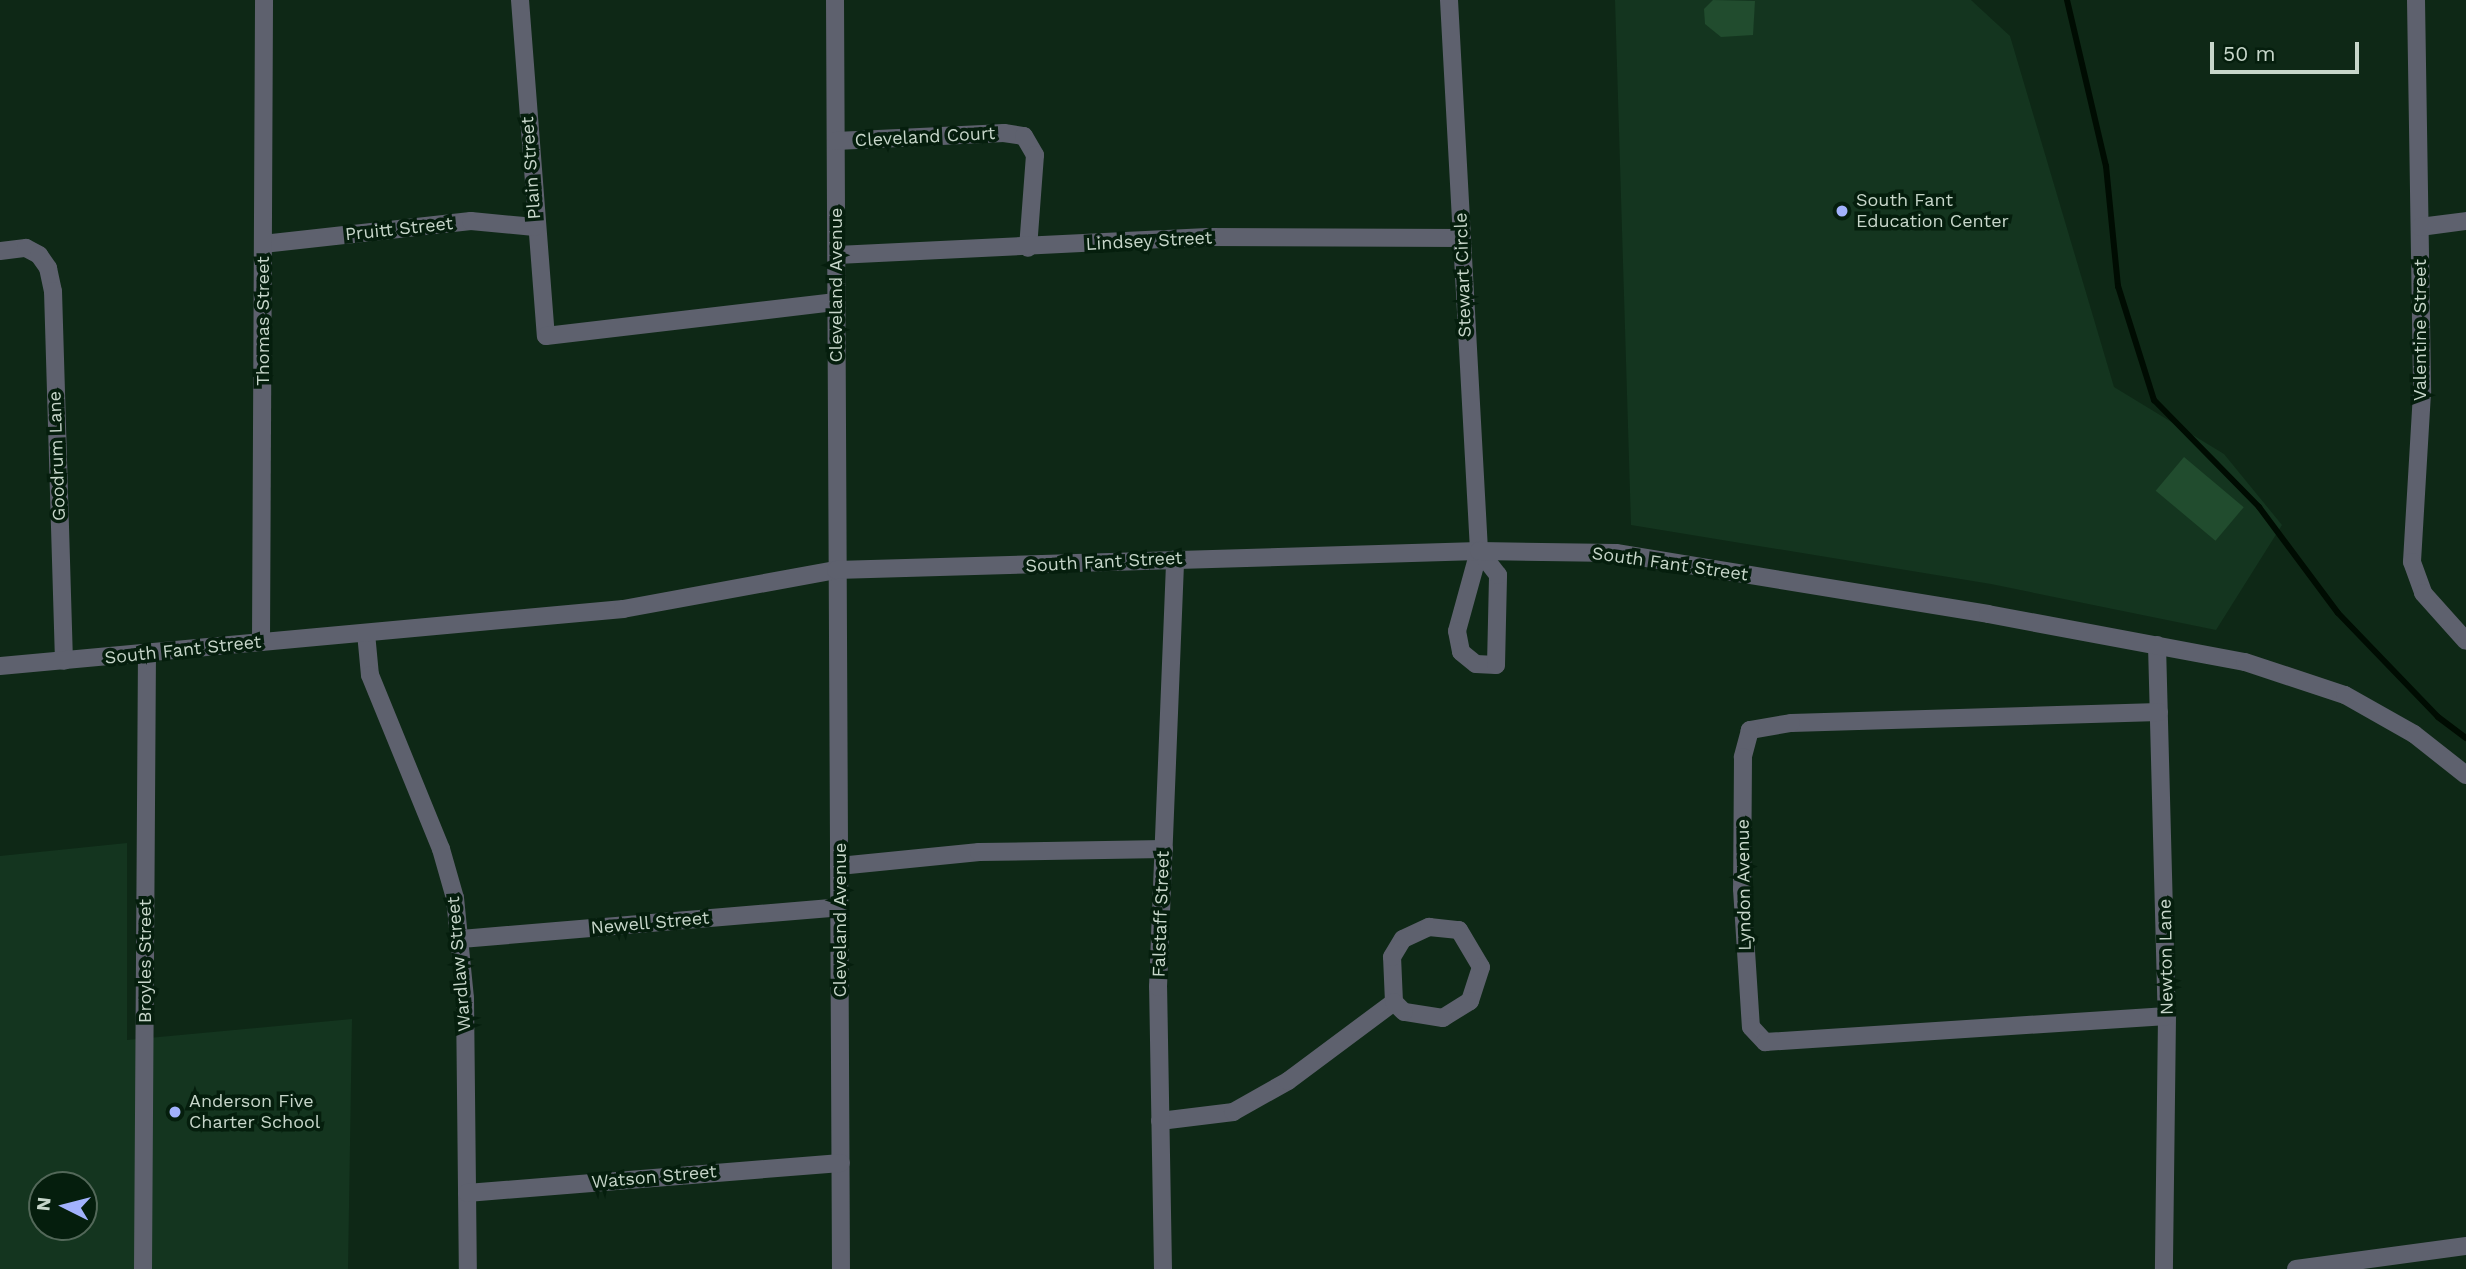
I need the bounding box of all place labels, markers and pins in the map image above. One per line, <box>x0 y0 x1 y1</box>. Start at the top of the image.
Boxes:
place label: South Fant Education Center <box>1856 190 2009 232</box>
marker: South Fant Education Center <box>1834 203 1850 219</box>
place label: Anderson Five Charter School <box>189 1091 321 1134</box>
marker: Anderson Five Charter School <box>167 1104 183 1120</box>

